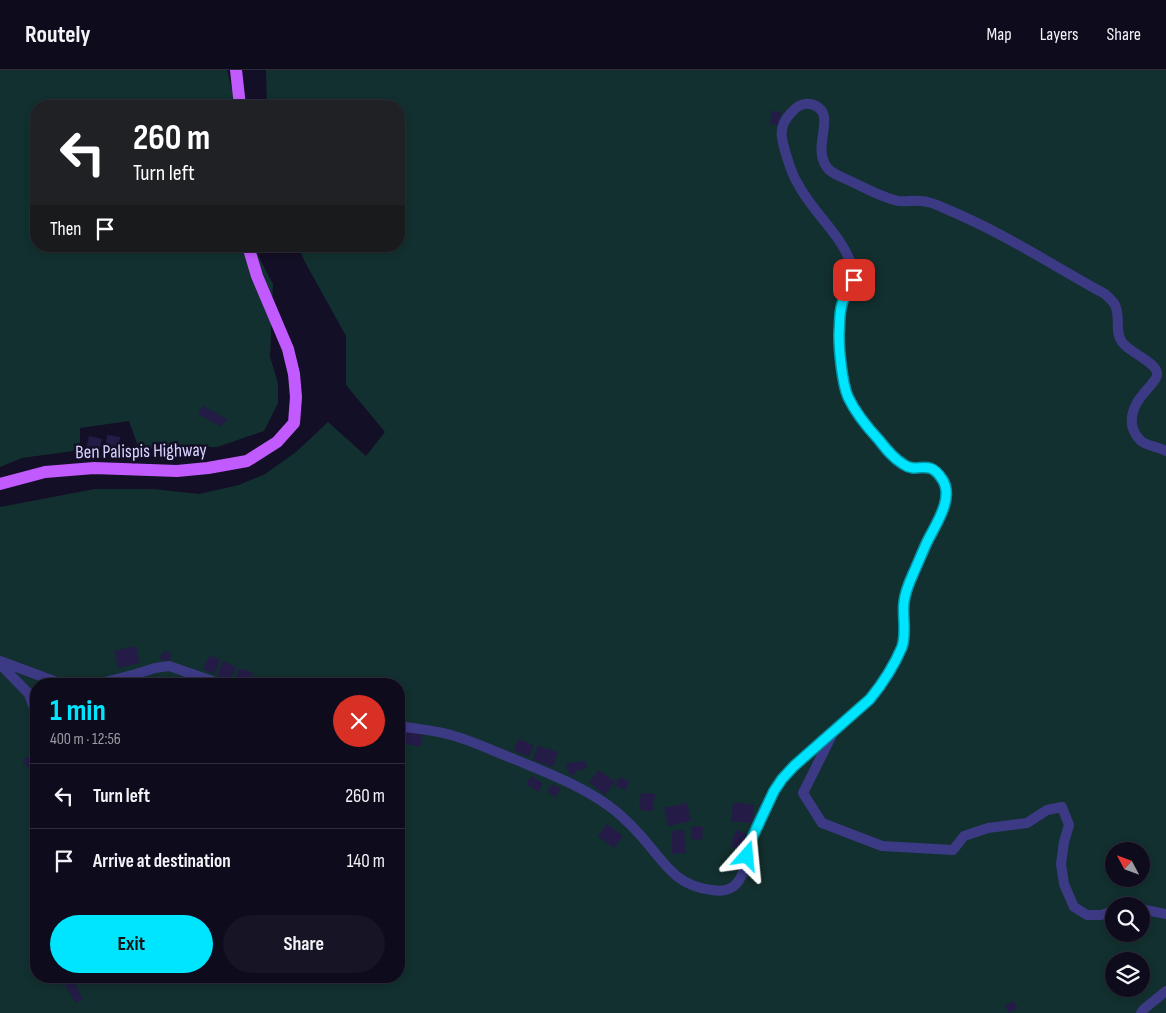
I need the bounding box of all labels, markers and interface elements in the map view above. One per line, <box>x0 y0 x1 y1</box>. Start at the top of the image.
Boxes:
text: Routely <box>25 20 90 49</box>
text: Map <box>987 24 1012 45</box>
text: Layers <box>1040 24 1079 45</box>
text: Share <box>1107 24 1141 45</box>
text: 260 m <box>133 117 210 160</box>
icon: left <box>50 120 115 185</box>
text: Turn left <box>133 160 195 187</box>
icon: arrive <box>91 215 119 243</box>
text: Then <box>50 218 81 241</box>
pin <box>833 259 875 301</box>
icon: arrive <box>840 266 868 294</box>
street label: Ben Palispis Highway <box>75 439 208 464</box>
text: 1 min <box>50 693 106 729</box>
button: close <box>333 695 385 747</box>
text: 400 m · 12:56 <box>50 730 121 749</box>
icon: left <box>50 782 78 810</box>
text: Turn left <box>93 785 150 808</box>
text: 260 m <box>345 785 385 808</box>
position arrow <box>720 829 772 881</box>
north arrow <box>1105 842 1150 888</box>
map controls <box>1105 842 1150 997</box>
icon: arrive <box>50 847 78 875</box>
text: Arrive at destination <box>93 850 231 873</box>
text: 140 m <box>347 850 385 873</box>
button: search <box>1105 897 1150 942</box>
button: Exit <box>50 915 213 973</box>
button: Share <box>223 915 385 973</box>
button: layers <box>1105 952 1150 997</box>

